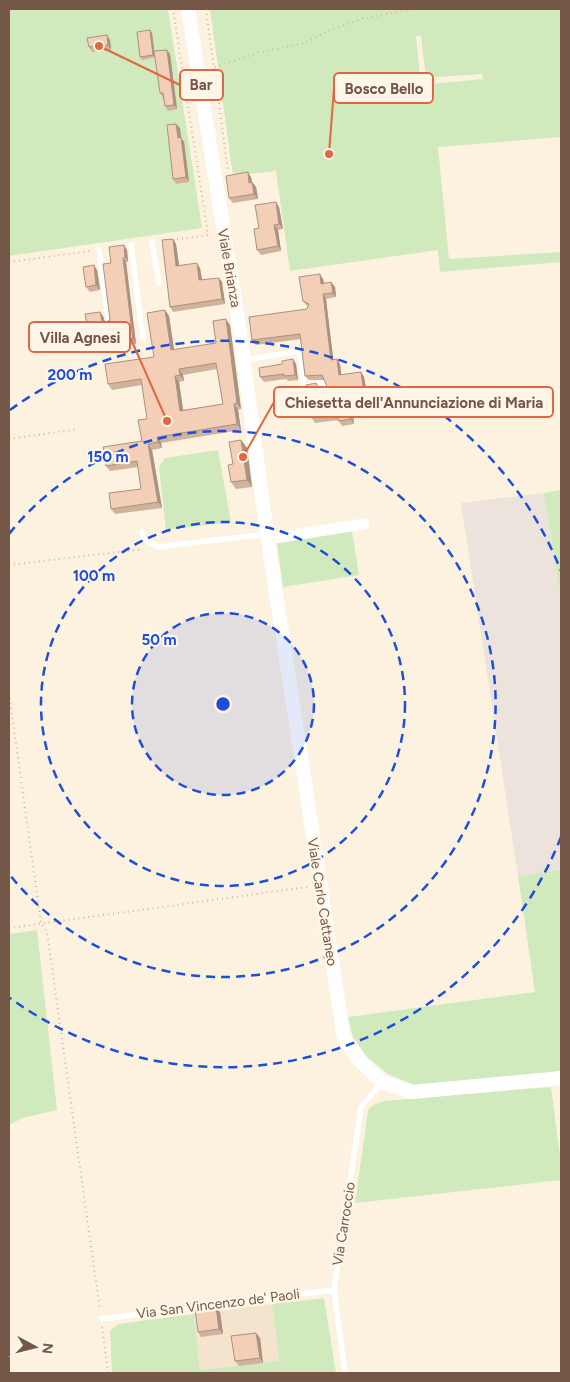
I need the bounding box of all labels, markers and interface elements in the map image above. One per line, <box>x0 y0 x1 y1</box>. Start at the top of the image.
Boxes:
callout: Bar <box>180 70 223 100</box>
callout: Bosco Bello <box>334 73 433 103</box>
text: Bar <box>190 76 213 94</box>
text: Bosco Bello <box>345 80 424 98</box>
street label: Viale Brianza <box>214 227 244 309</box>
callout: Villa Agnesi <box>29 322 130 352</box>
text: Villa Agnesi <box>39 329 121 347</box>
text: 200 m <box>48 366 92 384</box>
callout: Chiesetta dell'Annunciazione di Maria <box>274 387 553 417</box>
text: Chiesetta dell'Annunciazione di Maria <box>285 394 543 412</box>
text: 150 m <box>87 448 129 466</box>
text: 100 m <box>73 567 115 585</box>
text: 50 m <box>141 631 177 649</box>
centre of rings <box>214 695 232 713</box>
street label: Viale Carlo Cattaneo <box>303 837 341 967</box>
street label: Via Carroccio <box>329 1181 359 1267</box>
street label: Via San Vincenzo de' Paoli <box>135 1286 301 1322</box>
north arrow <box>10 1322 60 1372</box>
text: N <box>38 1342 57 1355</box>

